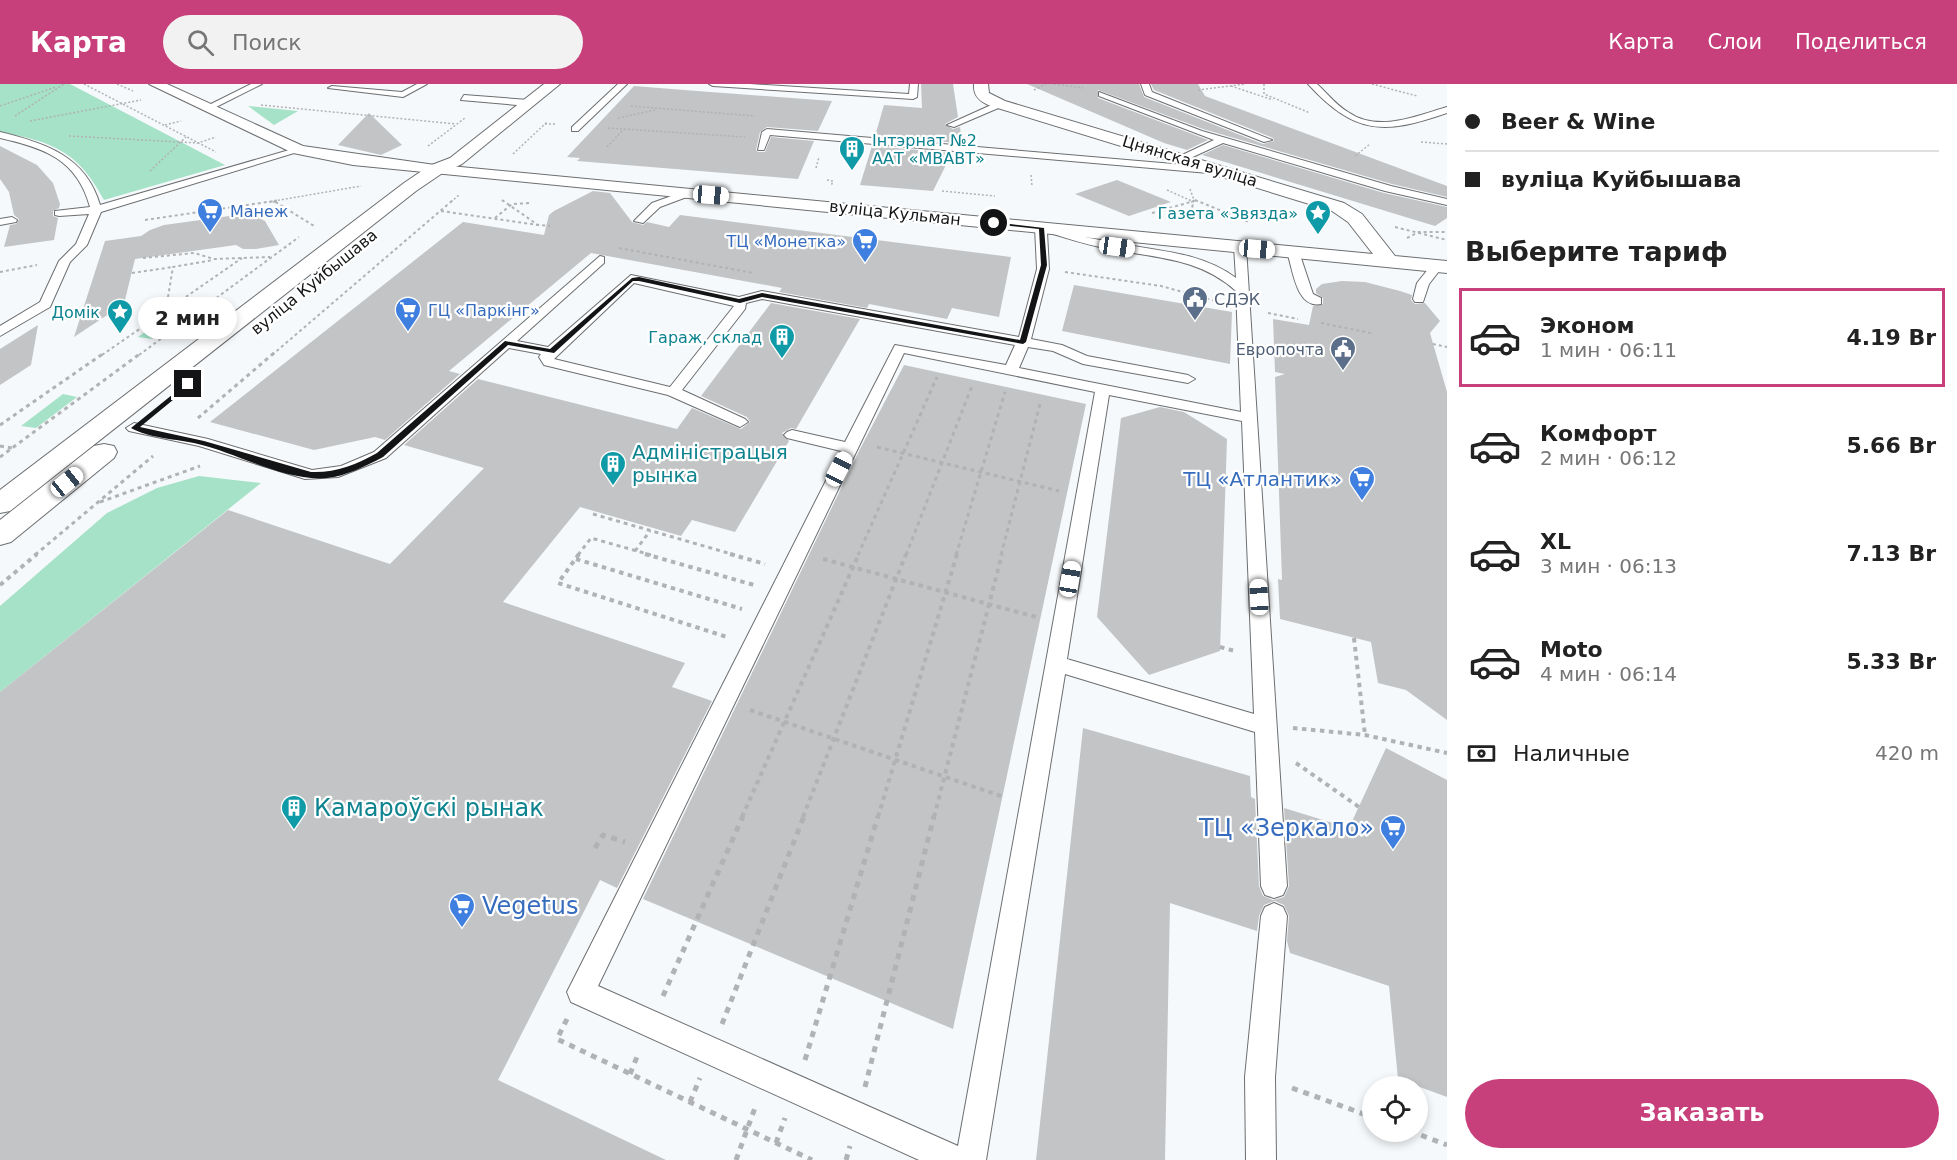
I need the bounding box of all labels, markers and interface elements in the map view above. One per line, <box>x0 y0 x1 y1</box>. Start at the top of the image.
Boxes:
search box <box>163 15 583 69</box>
text: Карта <box>30 26 127 59</box>
icon: search <box>184 26 217 59</box>
text: Поиск <box>232 30 302 55</box>
text: Карта <box>1608 30 1674 54</box>
text: Слои <box>1707 30 1762 54</box>
text: Поделиться <box>1795 30 1927 54</box>
text: Beer & Wine <box>1501 109 1655 134</box>
place label: Інтэрнат №2 ААТ «МВАВТ» <box>872 131 985 168</box>
street label: Цнянская вуліца <box>1120 131 1260 191</box>
building icon: Інтэрнат №2 ААТ «МВАВТ» <box>837 134 867 172</box>
text: вуліца Куйбышава <box>1501 167 1742 192</box>
car <box>692 184 730 206</box>
supermarket icon: Манеж <box>195 196 225 234</box>
street label: вуліца Кульман <box>828 197 962 229</box>
place icon: Газета «Звязда» <box>1303 198 1333 236</box>
place label: Манеж <box>230 202 288 221</box>
place label: Газета «Звязда» <box>1158 204 1298 223</box>
route start <box>980 209 1007 236</box>
street label: вуліца Куйбышава <box>247 225 381 339</box>
supermarket icon: ТЦ «Монетка» <box>850 226 880 264</box>
place label: ТЦ «Монетка» <box>725 232 846 251</box>
car <box>1098 236 1136 258</box>
text: Выберите тариф <box>1465 236 1728 267</box>
car <box>1238 238 1276 260</box>
public building icon: СДЭК <box>1180 284 1210 322</box>
place label: СДЭК <box>1214 290 1261 309</box>
supermarket icon: ГЦ «Паркінг» <box>393 295 423 333</box>
place icon: Домік <box>105 297 135 335</box>
callout: 2 мин <box>138 297 237 339</box>
place label: ГЦ «Паркінг» <box>428 301 540 320</box>
place label: Домік <box>52 303 100 322</box>
text: 2 мин <box>155 306 220 330</box>
icon: car <box>1468 311 1522 365</box>
text: Эконом <box>1540 313 1635 338</box>
building icon: Гараж, склад <box>767 322 797 360</box>
text: 4.19 Br <box>1846 325 1936 350</box>
place label: Гараж, склад <box>648 328 762 347</box>
public building icon: Европочта <box>1328 334 1358 372</box>
text: 1 мин · 06:11 <box>1540 338 1677 362</box>
place label: Европочта <box>1236 340 1324 359</box>
route end <box>174 370 201 397</box>
icon: car <box>1468 419 1522 473</box>
text: Комфорт <box>1540 421 1657 446</box>
text: 5.66 Br <box>1846 433 1936 458</box>
place label: Адміністрацыя рынка <box>632 440 788 487</box>
text: 2 мин · 06:12 <box>1540 446 1677 470</box>
building icon: Адміністрацыя рынка <box>598 449 628 487</box>
car <box>823 449 855 489</box>
car <box>47 464 87 500</box>
supermarket icon: ТЦ «Атлантик» <box>1347 464 1377 502</box>
place label: ТЦ «Атлантик» <box>1182 467 1342 491</box>
icon: car <box>1468 527 1522 581</box>
text: XL <box>1540 529 1571 554</box>
text: 7.13 Br <box>1846 541 1936 566</box>
text: 3 мин · 06:13 <box>1540 554 1677 578</box>
car <box>1058 560 1082 598</box>
car <box>1249 579 1269 615</box>
icon: car <box>1468 635 1522 689</box>
text: Moto <box>1540 637 1603 662</box>
text: 5.33 Br <box>1846 649 1936 674</box>
text: 4 мин · 06:14 <box>1540 662 1677 686</box>
icon: cash <box>1465 737 1498 770</box>
text: Наличные <box>1513 741 1630 766</box>
text: 420 m <box>1875 741 1939 765</box>
building icon: Камароўскі рынак <box>279 793 309 831</box>
place label: Камароўскі рынак <box>314 794 544 822</box>
supermarket icon: ТЦ «Зеркало» <box>1378 813 1408 851</box>
place label: ТЦ «Зеркало» <box>1198 814 1374 842</box>
supermarket icon: Vegetus <box>447 891 477 929</box>
place label: Vegetus <box>482 892 578 920</box>
map controls <box>1362 1076 1428 1142</box>
button: locate <box>1362 1076 1428 1142</box>
button: Заказать <box>1465 1079 1939 1148</box>

